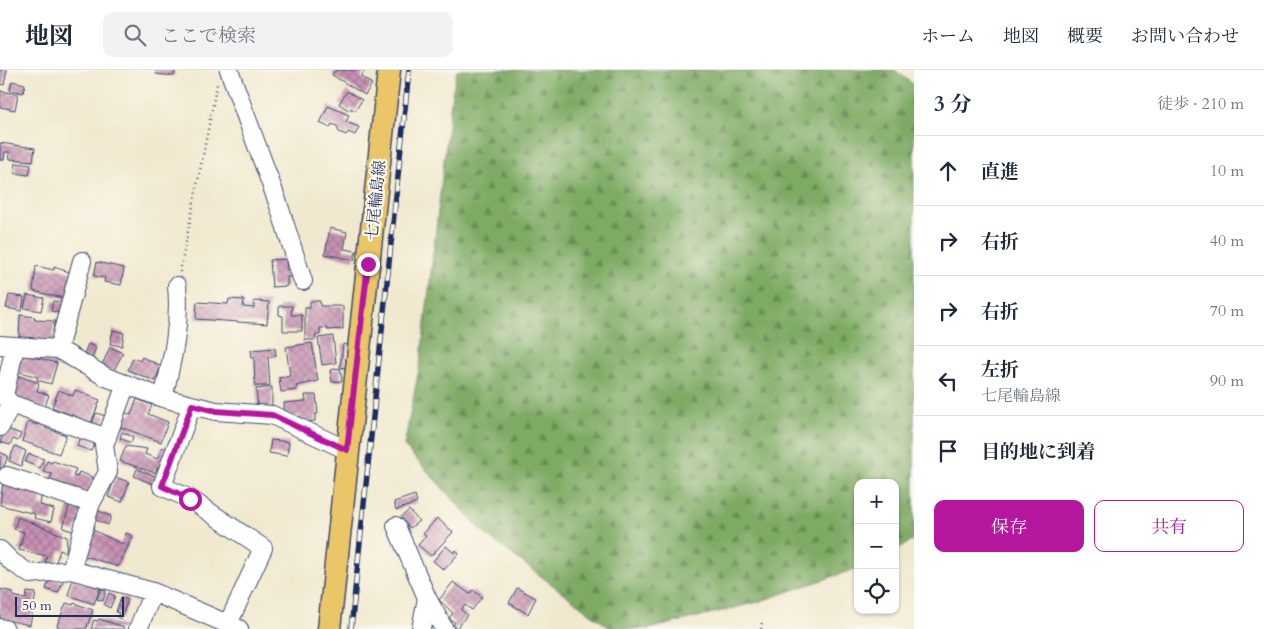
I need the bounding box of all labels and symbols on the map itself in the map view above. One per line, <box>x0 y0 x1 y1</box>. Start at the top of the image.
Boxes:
street label: 七尾輪島線 <box>361 159 391 241</box>
route end <box>357 253 380 276</box>
route start <box>179 488 202 511</box>
scale bar <box>15 594 124 617</box>

